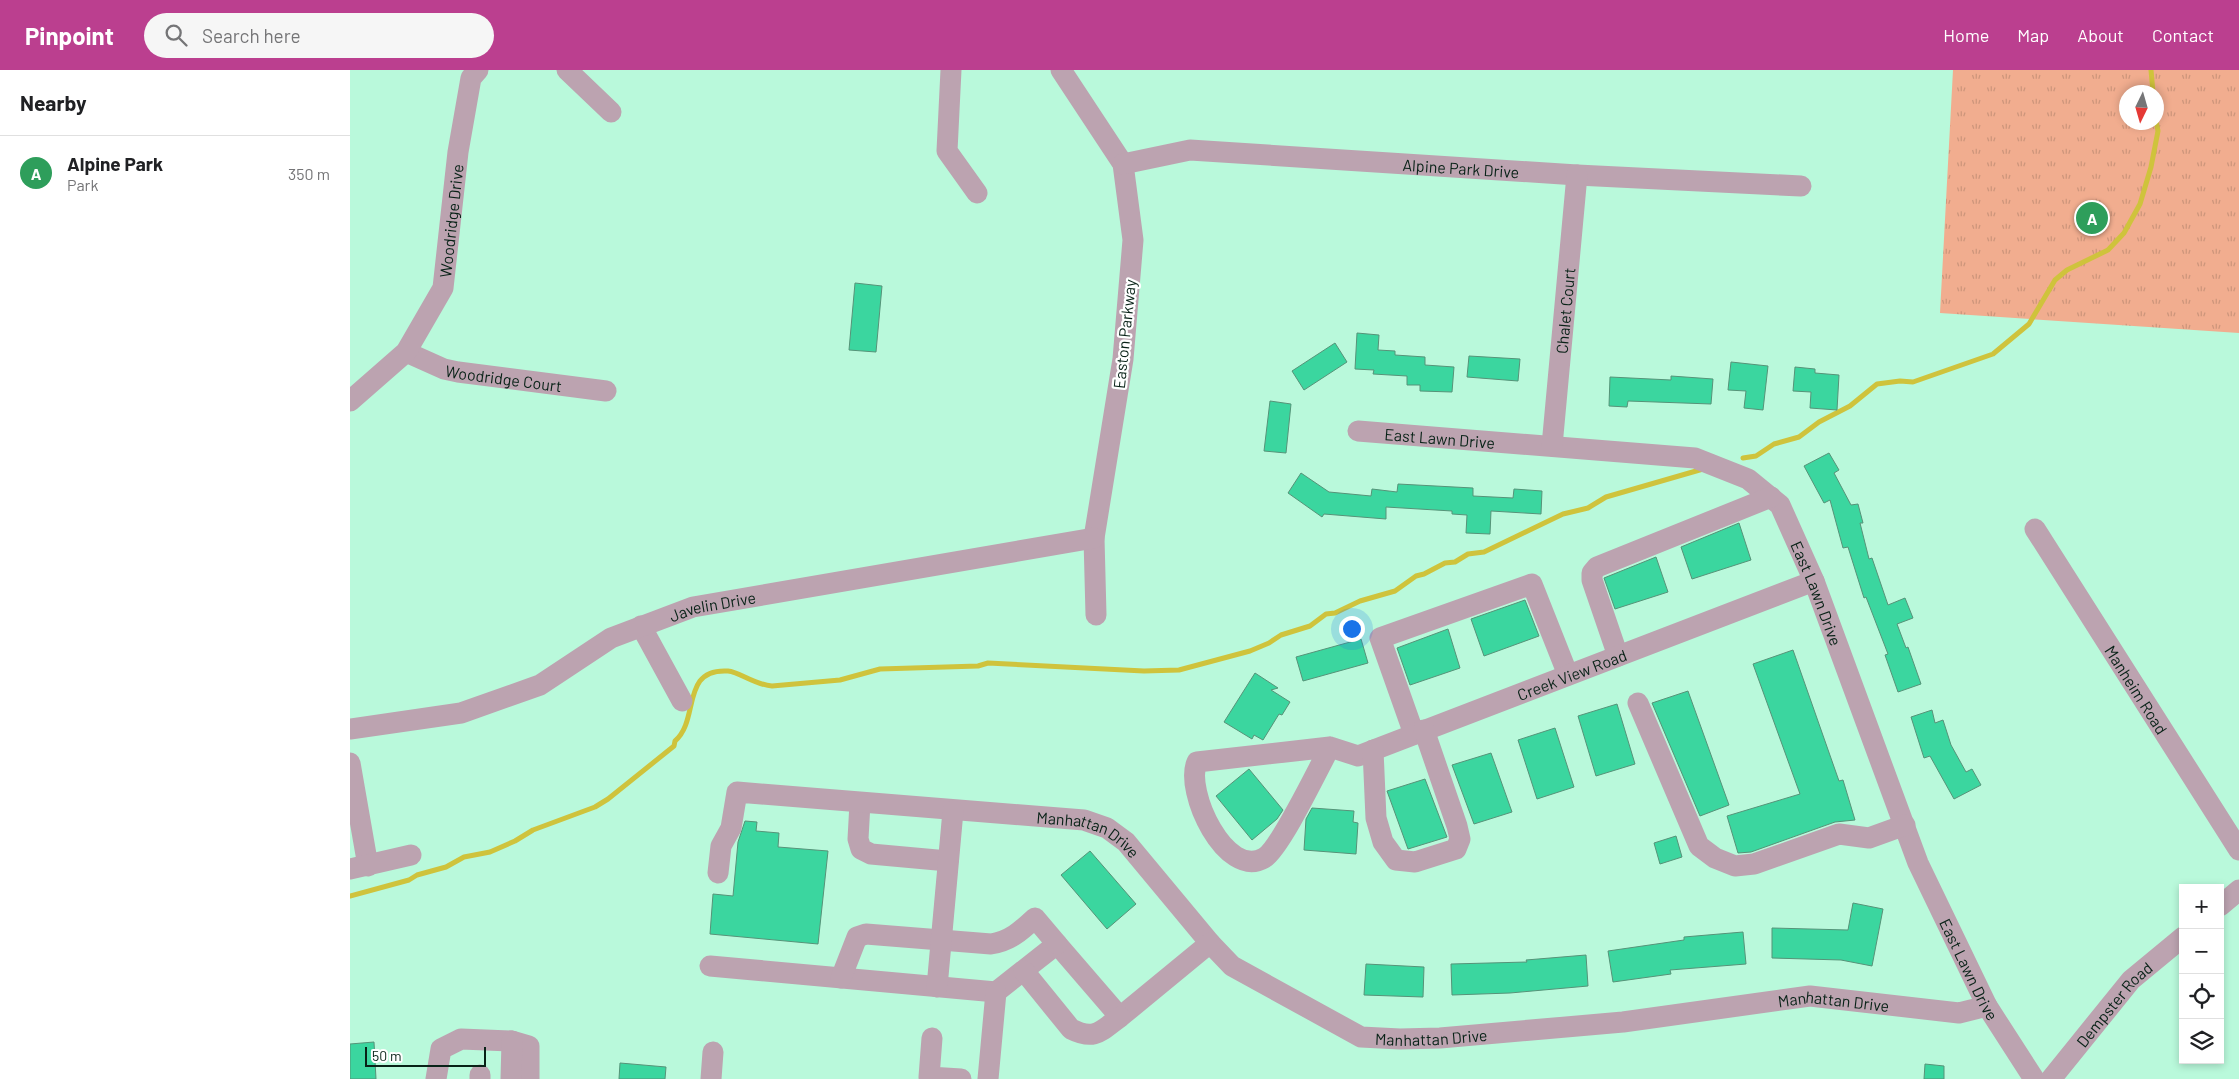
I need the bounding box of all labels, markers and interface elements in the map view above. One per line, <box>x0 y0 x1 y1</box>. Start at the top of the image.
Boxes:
search box <box>144 13 494 58</box>
text: Pinpoint <box>25 21 114 50</box>
icon: search <box>162 21 190 49</box>
text: Search here <box>202 24 301 47</box>
text: Home <box>1943 24 1989 46</box>
text: Map <box>2017 24 2049 46</box>
text: About <box>2077 24 2124 46</box>
text: Contact <box>2152 24 2214 46</box>
north arrow <box>2119 85 2164 130</box>
text: Nearby <box>20 90 86 115</box>
text: Alpine Park <box>67 152 163 175</box>
street label: Alpine Park Drive <box>1402 154 1520 181</box>
street label: Woodridge Drive <box>435 163 466 279</box>
text: A <box>31 164 41 183</box>
text: 350 m <box>288 164 330 183</box>
text: Park <box>67 175 98 194</box>
pin: A <box>2076 199 2108 237</box>
street label: Chalet Court <box>1551 267 1578 355</box>
street label: Easton Parkway <box>1109 278 1139 390</box>
street label: Woodridge Court <box>444 360 563 395</box>
street label: East Lawn Drive <box>1384 424 1496 451</box>
street label: East Lawn Drive <box>1788 538 1846 648</box>
street label: Javelin Drive <box>666 587 757 625</box>
your location <box>1339 616 1365 642</box>
street label: Manheim Road <box>2102 642 2172 737</box>
street label: Creek View Road <box>1514 644 1629 704</box>
street label: Manhattan Drive <box>1036 807 1144 861</box>
map controls <box>2179 884 2224 1064</box>
button: + <box>2179 884 2224 929</box>
street label: East Lawn Drive <box>1937 915 2003 1023</box>
button: − <box>2179 929 2224 974</box>
street label: Dempster Road <box>2072 957 2156 1050</box>
button: locate <box>2179 974 2224 1019</box>
street label: Manhattan Drive <box>1776 986 1890 1014</box>
button: layers <box>2179 1019 2224 1064</box>
street label: Manhattan Drive <box>1375 1024 1488 1049</box>
scale bar <box>365 1044 486 1067</box>
text: 50 m <box>372 1047 401 1064</box>

